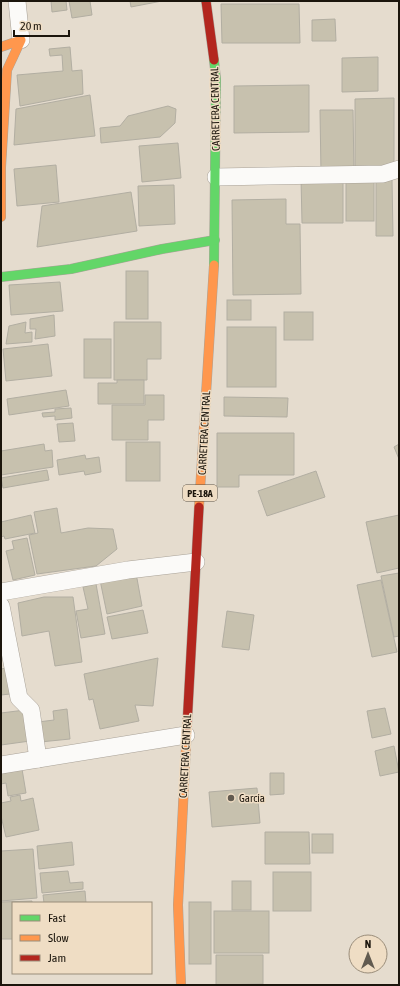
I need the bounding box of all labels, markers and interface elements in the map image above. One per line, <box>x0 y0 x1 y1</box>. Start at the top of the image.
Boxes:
scale bar <box>14 12 69 38</box>
text: 20 m <box>20 19 42 33</box>
street label: CARRETERA CENTRAL <box>208 66 222 151</box>
street label: CARRETERA CENTRAL <box>196 390 212 475</box>
road number: PE-18A <box>183 485 217 501</box>
street label: CARRETERA CENTRAL <box>177 713 193 798</box>
place label: García <box>239 792 265 804</box>
marker: García <box>226 793 236 803</box>
legend <box>12 902 152 974</box>
text: Fast <box>48 911 66 925</box>
text: Slow <box>48 931 69 945</box>
north arrow <box>348 934 388 974</box>
text: N <box>365 938 371 950</box>
text: Jam <box>48 951 66 965</box>

